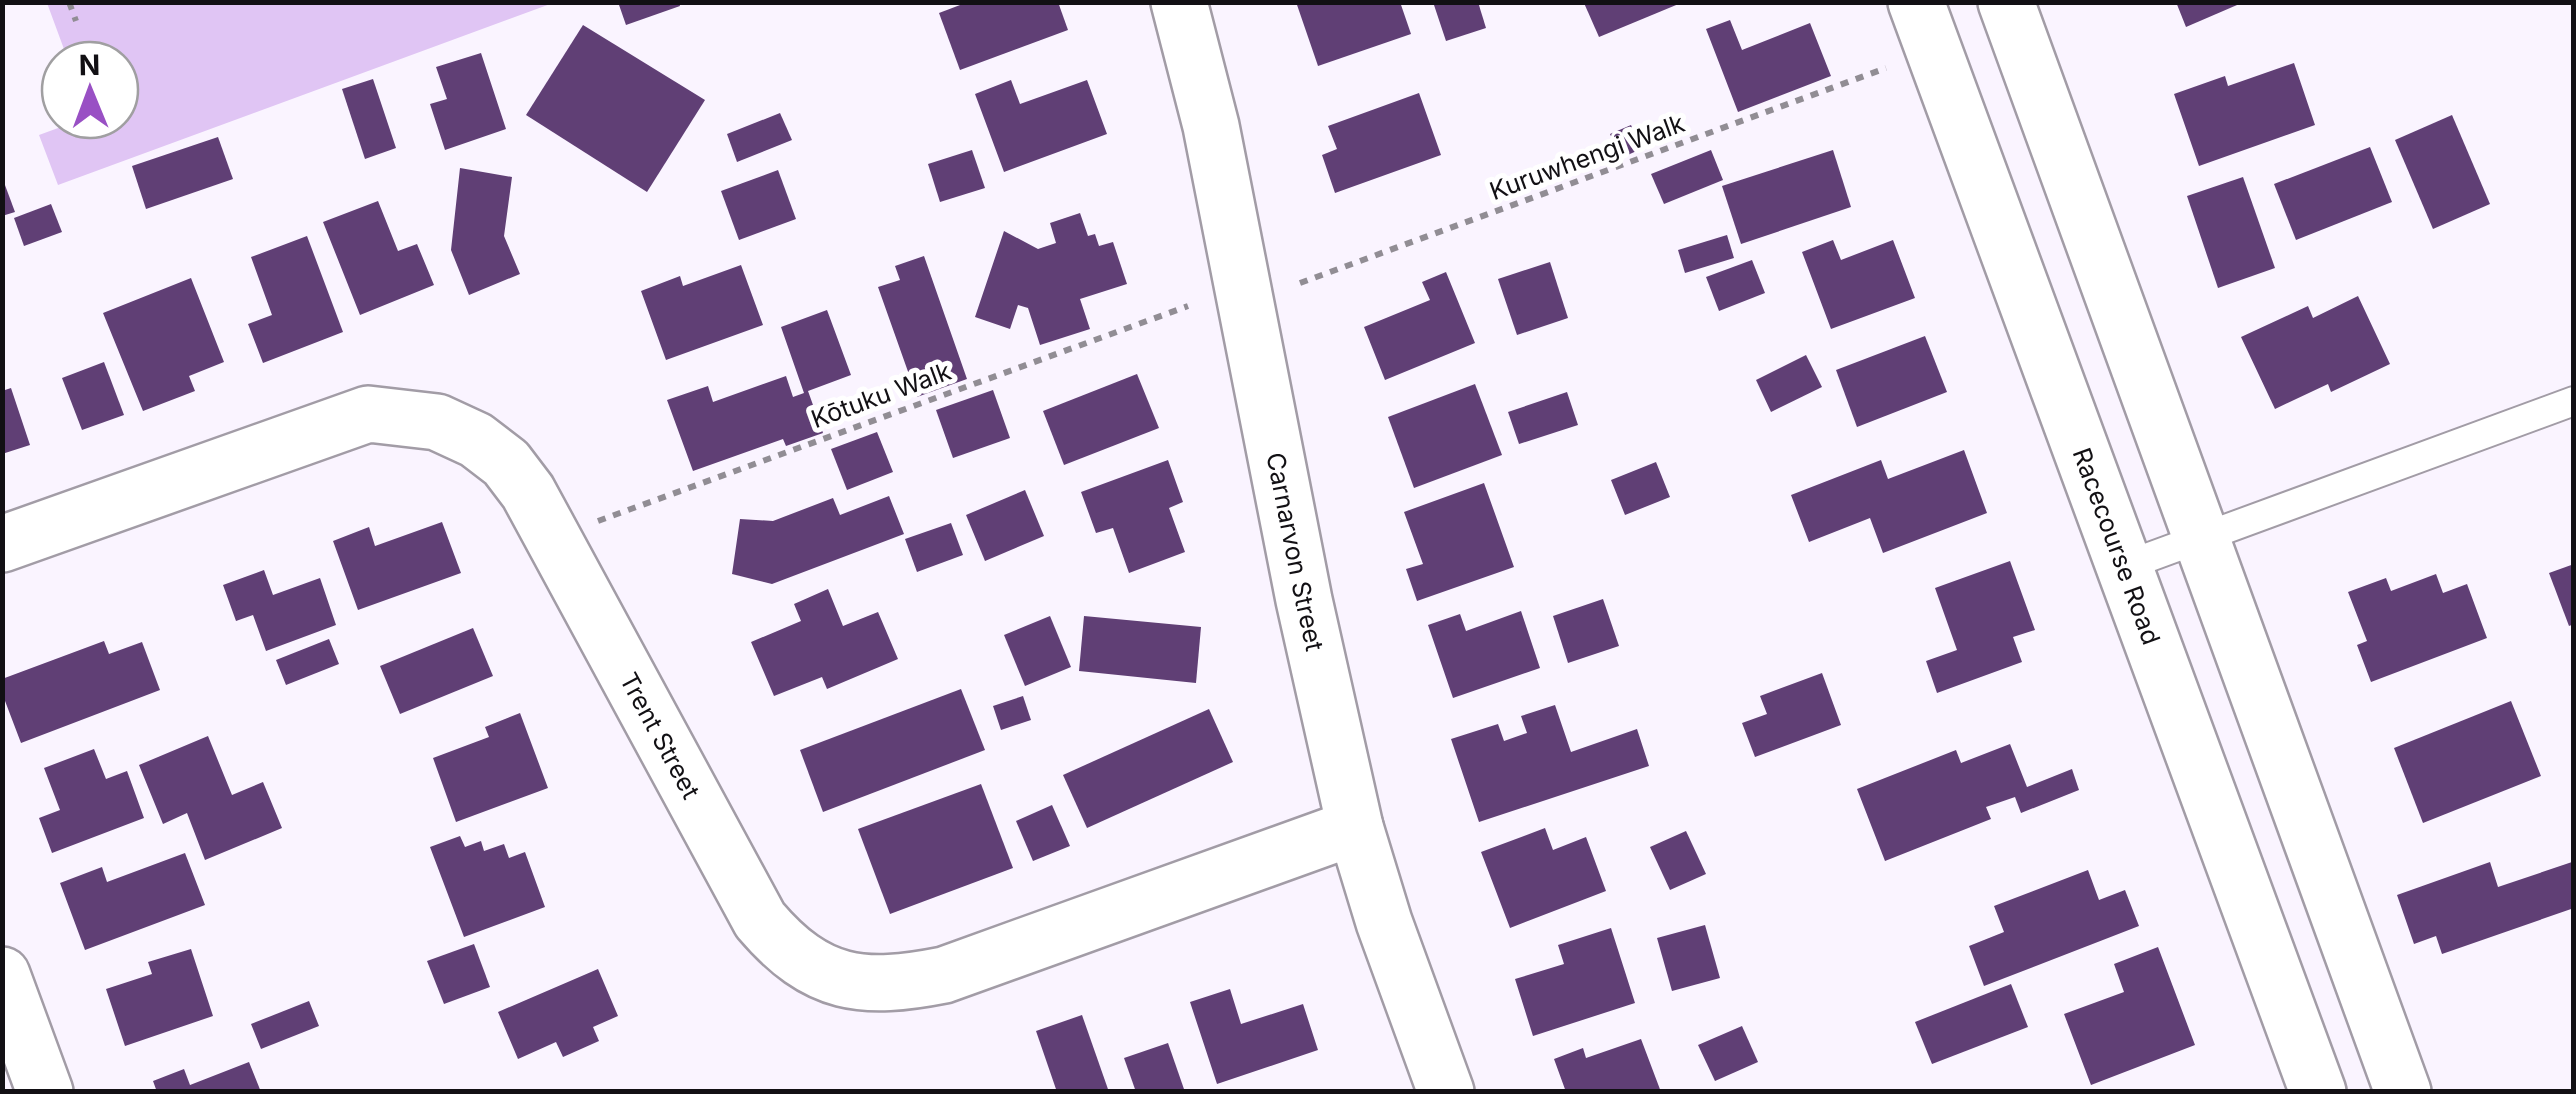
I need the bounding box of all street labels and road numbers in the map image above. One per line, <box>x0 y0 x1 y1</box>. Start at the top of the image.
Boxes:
street label: Kuruwhengi Walk <box>1485 108 1689 206</box>
street label: Kōtuku Walk <box>807 356 955 434</box>
street label: Racecourse Road <box>2067 444 2167 649</box>
street label: Carnarvon Street <box>1260 450 1330 654</box>
street label: Trent Street <box>614 667 706 804</box>

